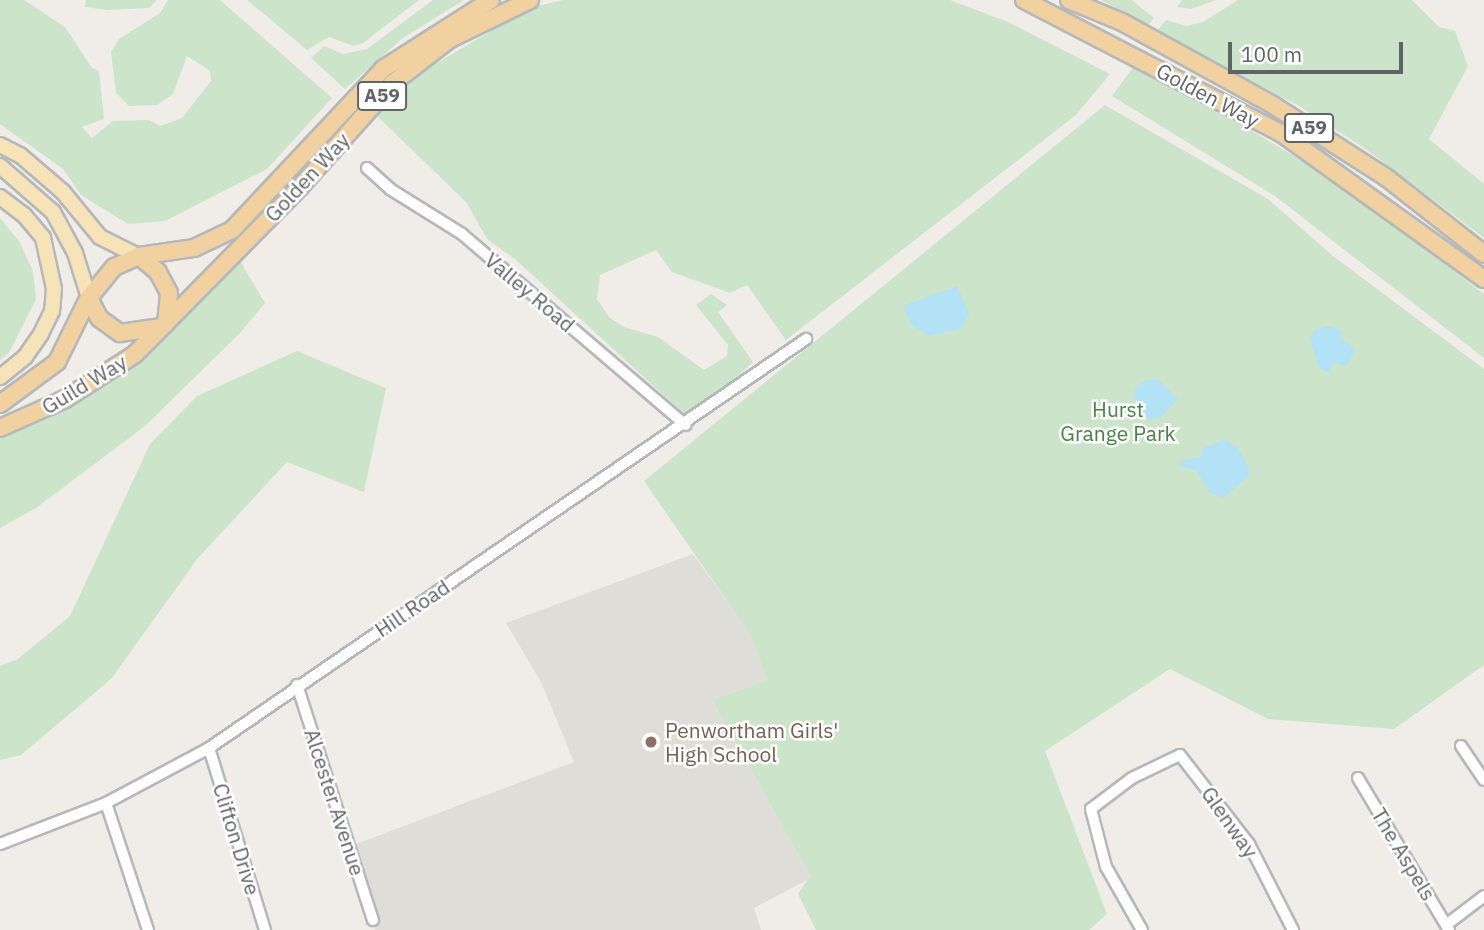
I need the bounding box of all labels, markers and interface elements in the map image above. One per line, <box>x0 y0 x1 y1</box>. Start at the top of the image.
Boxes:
scale bar <box>1232 28 1407 72</box>
text: 100 m <box>1241 40 1302 68</box>
street label: Golden Way <box>1152 57 1264 133</box>
road number: A59 <box>356 80 408 111</box>
road number: A59 <box>1283 112 1335 144</box>
street label: Golden Way <box>259 127 355 227</box>
street label: Valley Road <box>480 247 580 337</box>
street label: Guild Way <box>37 349 131 419</box>
park label: Hurst Grange Park <box>1060 396 1176 446</box>
street label: Hill Road <box>370 574 454 642</box>
place label: Penwortham Girls' High School <box>665 717 838 767</box>
street label: Alcester Avenue <box>299 725 371 879</box>
marker: Penwortham Girls' High School <box>643 734 659 750</box>
street label: Clifton Drive <box>208 780 266 898</box>
street label: Glenway <box>1196 782 1264 862</box>
street label: The Aspels <box>1366 803 1442 905</box>

